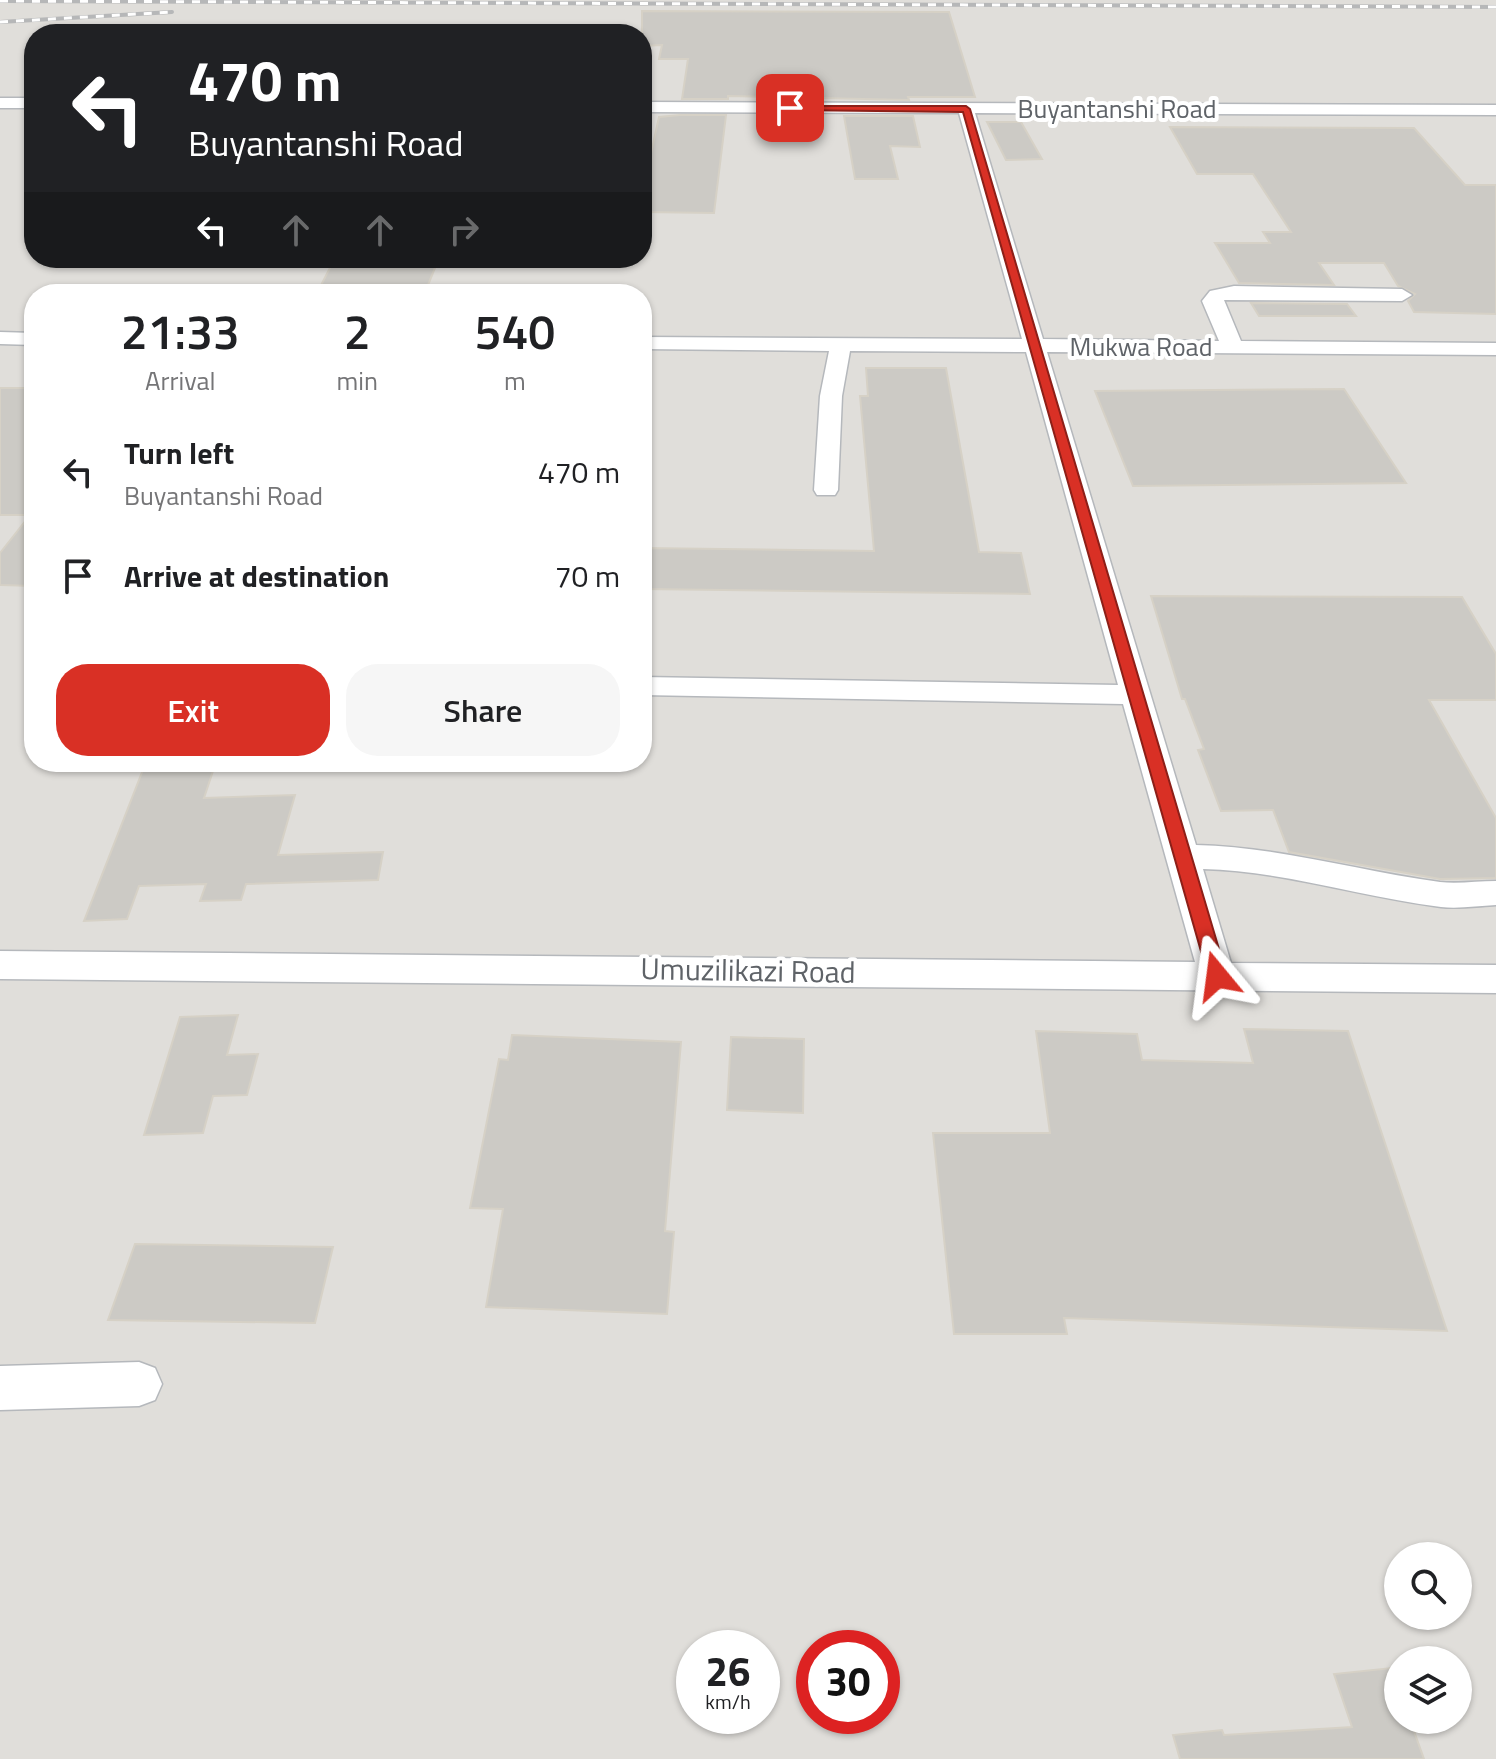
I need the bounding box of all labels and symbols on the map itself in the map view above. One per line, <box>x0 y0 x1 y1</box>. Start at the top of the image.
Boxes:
pin <box>756 74 824 142</box>
street label: Buyantanshi Road <box>1018 89 1216 128</box>
street label: Mukwa Road <box>1070 327 1212 366</box>
position arrow <box>1175 934 1259 1018</box>
street label: Umuzilikazi Road <box>640 945 856 995</box>
speed limit sign: 30 <box>796 1630 900 1734</box>

